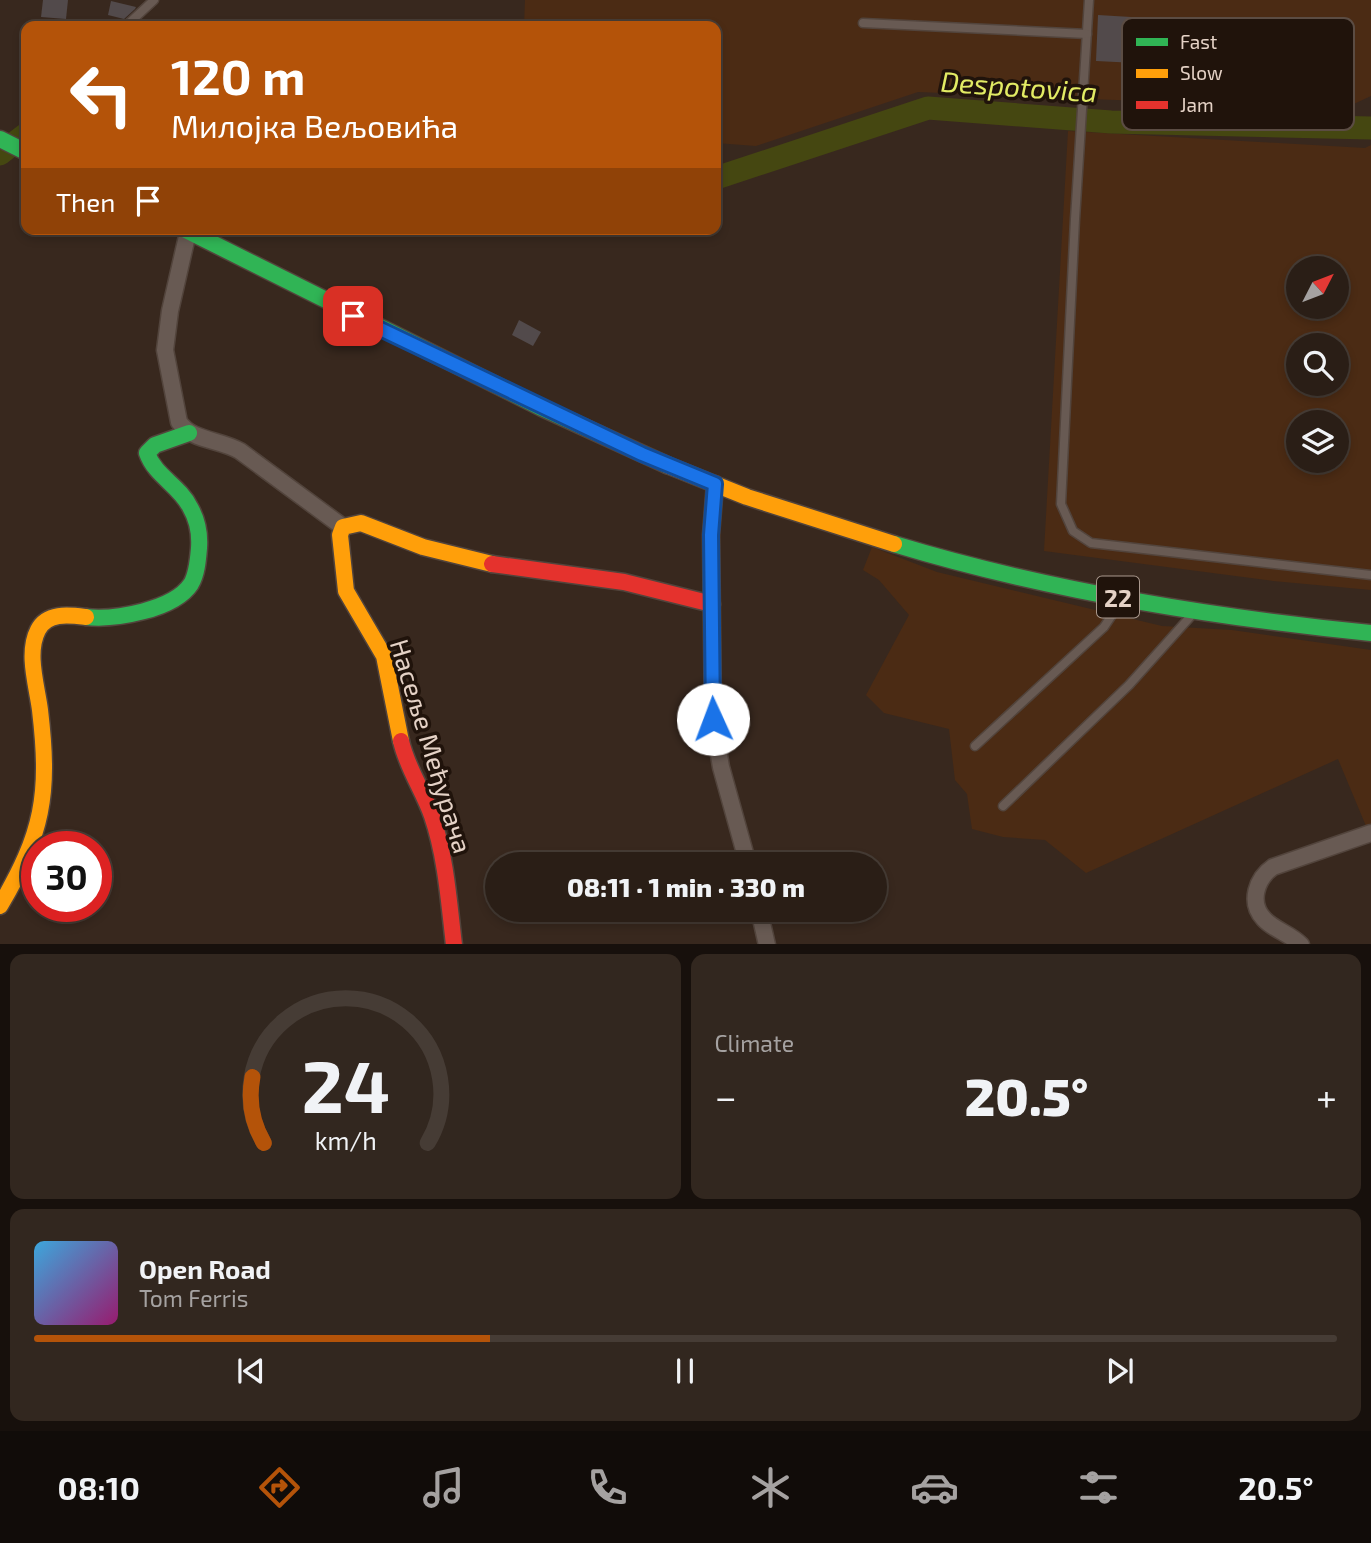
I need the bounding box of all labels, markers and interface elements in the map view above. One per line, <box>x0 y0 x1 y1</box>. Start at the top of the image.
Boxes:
legend <box>1122 18 1354 130</box>
text: Fast <box>1180 30 1217 53</box>
text: 120 m <box>171 46 305 105</box>
icon: left <box>56 49 147 140</box>
text: Slow <box>1180 61 1223 84</box>
water label: Despotovica <box>940 64 1098 108</box>
text: Jam <box>1180 93 1214 116</box>
text: Милојка Вељовића <box>171 106 458 144</box>
icon: arrive <box>129 182 167 220</box>
text: Then <box>56 186 115 217</box>
north arrow <box>1286 256 1349 318</box>
map controls <box>1286 256 1349 473</box>
pin <box>323 286 383 346</box>
icon: arrive <box>334 297 372 335</box>
button: search <box>1286 333 1349 396</box>
button: layers <box>1286 410 1349 473</box>
road number: 22 <box>1097 576 1139 618</box>
street label: Насеље Међурача <box>384 635 479 857</box>
position arrow <box>676 682 750 756</box>
speed limit sign: 30 <box>21 831 112 922</box>
text: 08:11 · 1 min · 330 m <box>567 871 805 902</box>
text: Climate <box>715 1029 794 1057</box>
text: 24 <box>301 1040 390 1128</box>
text: 20.5° <box>964 1064 1088 1126</box>
text: − <box>715 1073 737 1119</box>
text: + <box>1316 1073 1337 1119</box>
text: km/h <box>314 1124 376 1154</box>
text: Open Road <box>139 1253 271 1284</box>
text: Tom Ferris <box>139 1284 248 1312</box>
icon: previous <box>232 1352 270 1390</box>
icon: pause <box>666 1352 704 1390</box>
icon: next <box>1101 1352 1139 1390</box>
icon: directions <box>255 1463 304 1512</box>
icon: music <box>419 1463 468 1512</box>
icon: phone <box>583 1463 632 1512</box>
icon: climate <box>746 1463 795 1512</box>
icon: car <box>910 1463 959 1512</box>
icon: filters <box>1074 1463 1123 1512</box>
text: 08:10 <box>57 1468 140 1506</box>
text: 20.5° <box>1238 1468 1313 1506</box>

